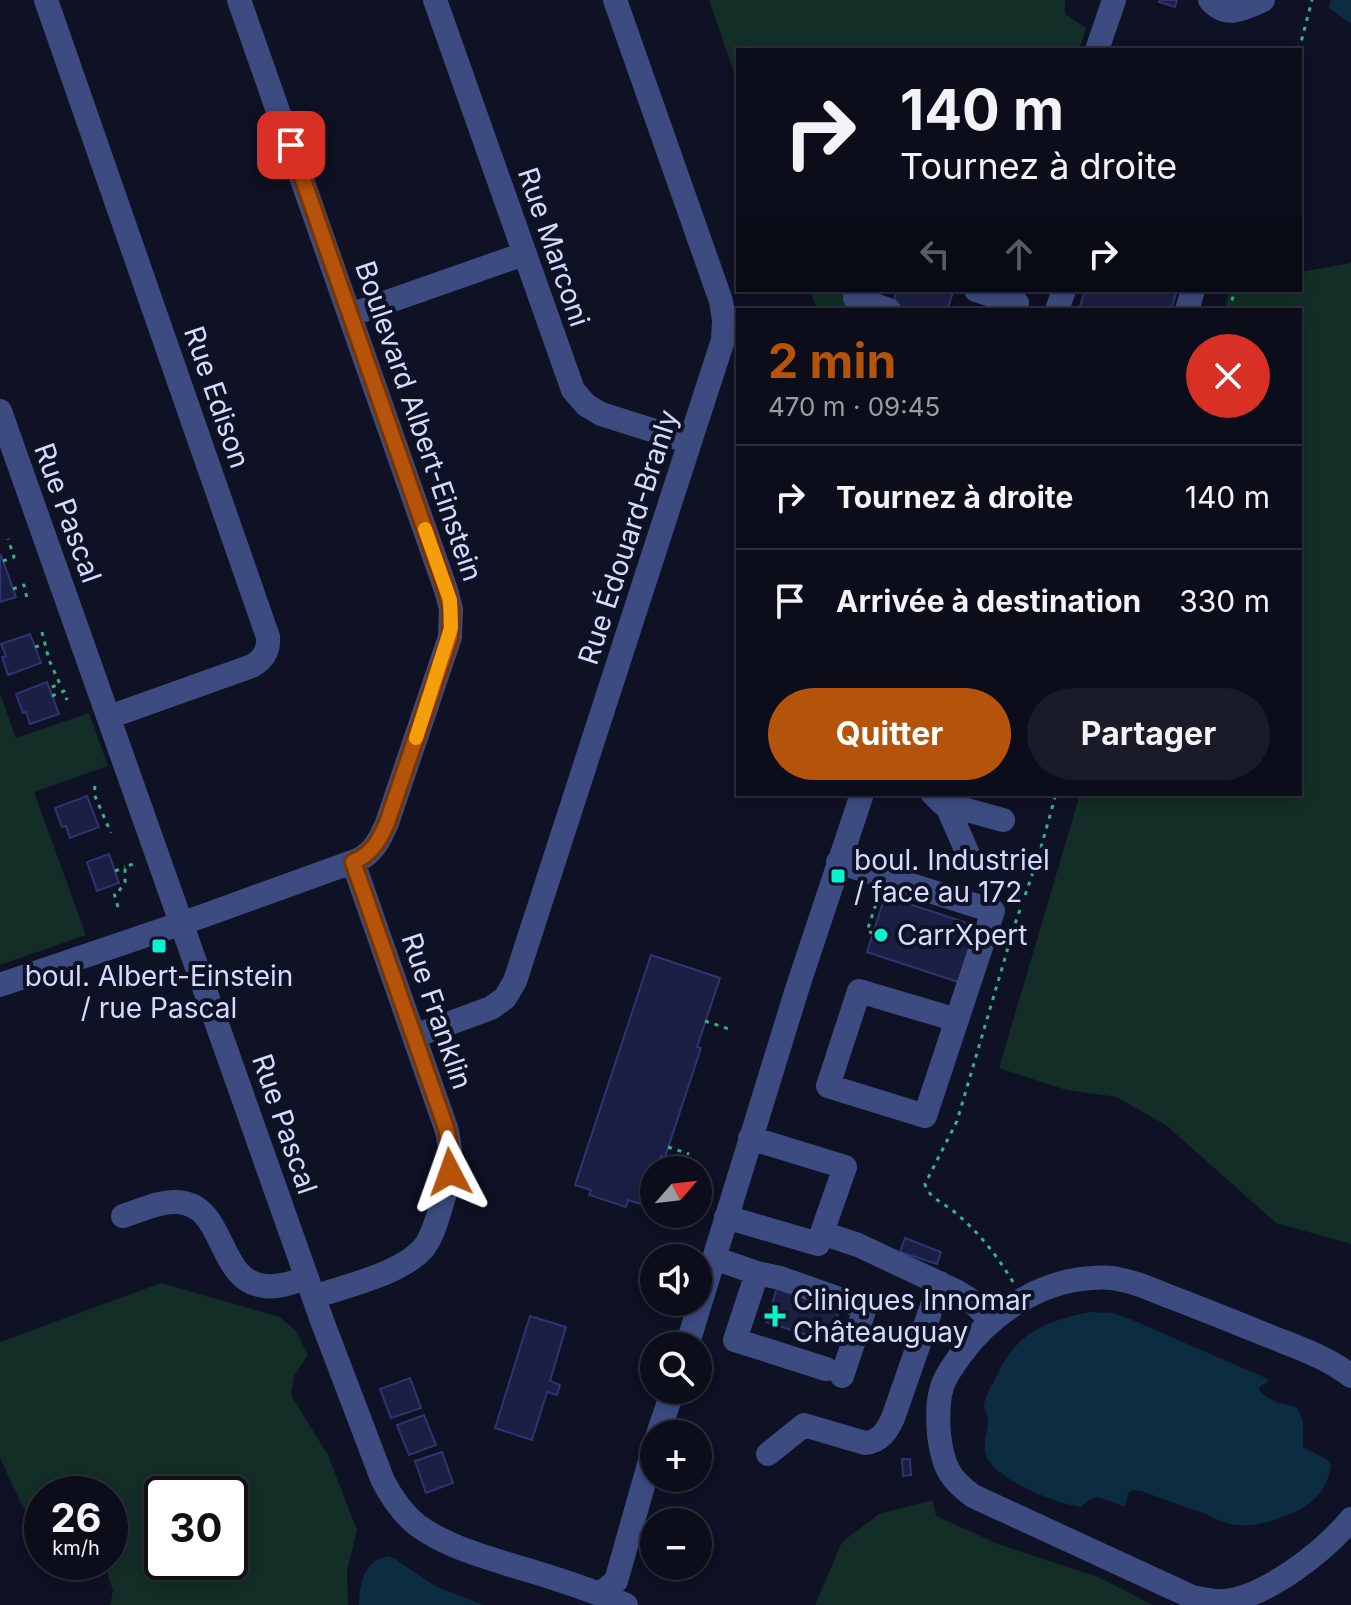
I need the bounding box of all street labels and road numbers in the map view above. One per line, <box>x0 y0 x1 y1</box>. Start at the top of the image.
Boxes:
street label: Rue Marconi <box>511 163 597 331</box>
street label: Boulevard Albert-Einstein <box>348 257 490 585</box>
street label: Rue Edison <box>177 322 257 472</box>
street label: Rue Édouard-Branly <box>570 405 685 669</box>
street label: Rue Pascal <box>27 439 109 587</box>
street label: Rue Franklin <box>394 929 480 1093</box>
street label: Rue Pascal <box>245 1049 325 1199</box>

